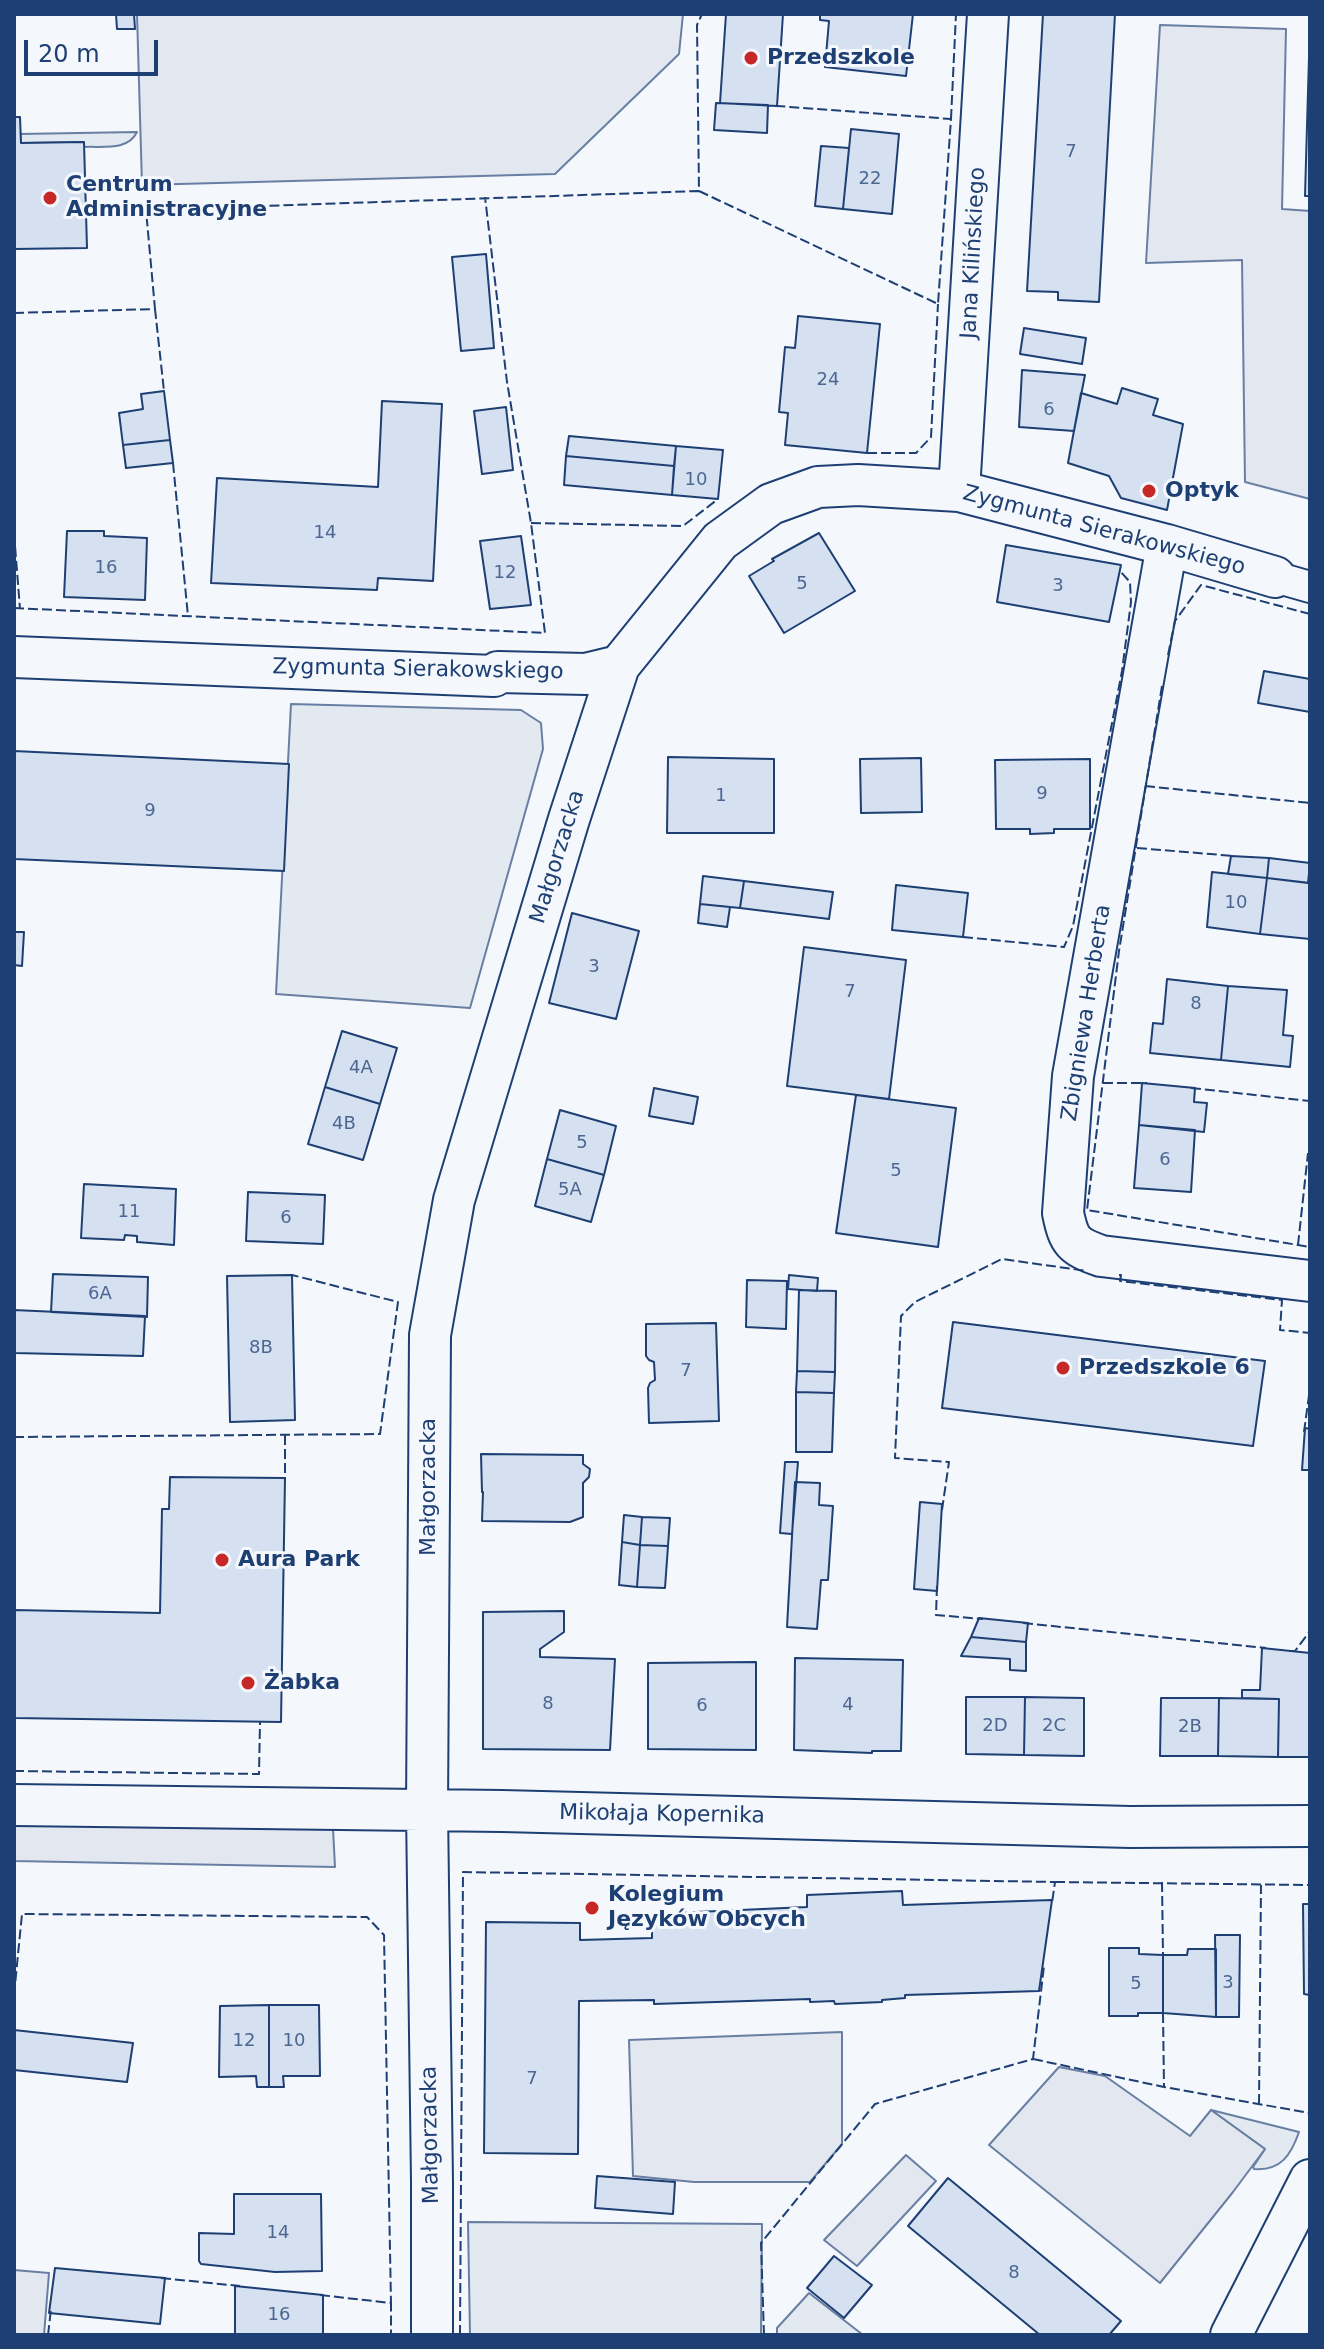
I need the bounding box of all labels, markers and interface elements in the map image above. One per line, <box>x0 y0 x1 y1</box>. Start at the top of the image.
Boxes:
scale bar <box>28 24 162 74</box>
text: 20 m <box>38 40 100 68</box>
place label: Przedszkole <box>767 45 915 71</box>
marker: Przedszkole <box>742 49 760 67</box>
house number: 7 <box>1065 141 1077 163</box>
street label: Jana Kilińskiego <box>956 166 992 340</box>
house number: 22 <box>859 168 881 190</box>
place label: Centrum Administracyjne <box>66 172 267 224</box>
marker: Centrum Administracyjne <box>41 189 59 207</box>
house number: 24 <box>817 369 839 391</box>
house number: 6 <box>1043 399 1055 421</box>
house number: 10 <box>685 469 707 491</box>
place label: Optyk <box>1165 478 1239 504</box>
street label: Zygmunta Sierakowskiego <box>960 481 1248 581</box>
marker: Optyk <box>1140 482 1158 500</box>
house number: 14 <box>314 522 336 544</box>
house number: 16 <box>95 557 117 579</box>
house number: 12 <box>494 562 516 584</box>
house number: 5 <box>796 573 808 595</box>
house number: 3 <box>1052 575 1064 597</box>
street label: Zygmunta Sierakowskiego <box>272 654 564 686</box>
house number: 9 <box>1036 783 1048 805</box>
house number: 1 <box>715 785 727 807</box>
street label: Małgorzacka <box>525 787 591 927</box>
house number: 9 <box>144 800 156 822</box>
house number: 10 <box>1225 892 1247 914</box>
street label: Zbigniewa Herberta <box>1057 903 1117 1123</box>
house number: 3 <box>588 956 600 978</box>
house number: 7 <box>844 981 856 1003</box>
house number: 8 <box>1190 993 1202 1015</box>
house number: 4A <box>349 1057 373 1079</box>
house number: 4B <box>332 1113 356 1135</box>
house number: 5 <box>576 1132 588 1154</box>
house number: 6 <box>1159 1149 1171 1171</box>
house number: 5 <box>890 1160 902 1182</box>
house number: 5A <box>558 1179 582 1201</box>
house number: 11 <box>118 1201 140 1223</box>
house number: 6 <box>280 1207 292 1229</box>
house number: 6A <box>88 1283 112 1305</box>
house number: 8B <box>249 1337 273 1359</box>
place label: Przedszkole 6 <box>1079 1355 1250 1381</box>
marker: Przedszkole 6 <box>1054 1359 1072 1377</box>
house number: 7 <box>680 1360 692 1382</box>
street label: Małgorzacka <box>416 1418 442 1556</box>
place label: Aura Park <box>238 1547 360 1573</box>
marker: Aura Park <box>213 1551 231 1569</box>
place label: Żabka <box>264 1670 340 1696</box>
marker: Żabka <box>239 1674 257 1692</box>
house number: 8 <box>542 1693 554 1715</box>
house number: 4 <box>842 1694 854 1716</box>
house number: 6 <box>696 1695 708 1717</box>
house number: 2D <box>982 1715 1008 1737</box>
house number: 2C <box>1042 1715 1066 1737</box>
house number: 2B <box>1178 1716 1202 1738</box>
street label: Mikołaja Kopernika <box>559 1800 765 1830</box>
place label: Kolegium Języków Obcych <box>608 1882 806 1934</box>
marker: Kolegium Języków Obcych <box>583 1899 601 1917</box>
house number: 3 <box>1222 1972 1234 1994</box>
house number: 5 <box>1130 1973 1142 1995</box>
house number: 12 <box>233 2030 255 2052</box>
house number: 10 <box>283 2030 305 2052</box>
street label: Małgorzacka <box>417 2066 445 2204</box>
house number: 7 <box>526 2068 538 2090</box>
house number: 14 <box>267 2222 289 2244</box>
house number: 8 <box>1008 2262 1020 2284</box>
house number: 16 <box>268 2304 290 2326</box>

